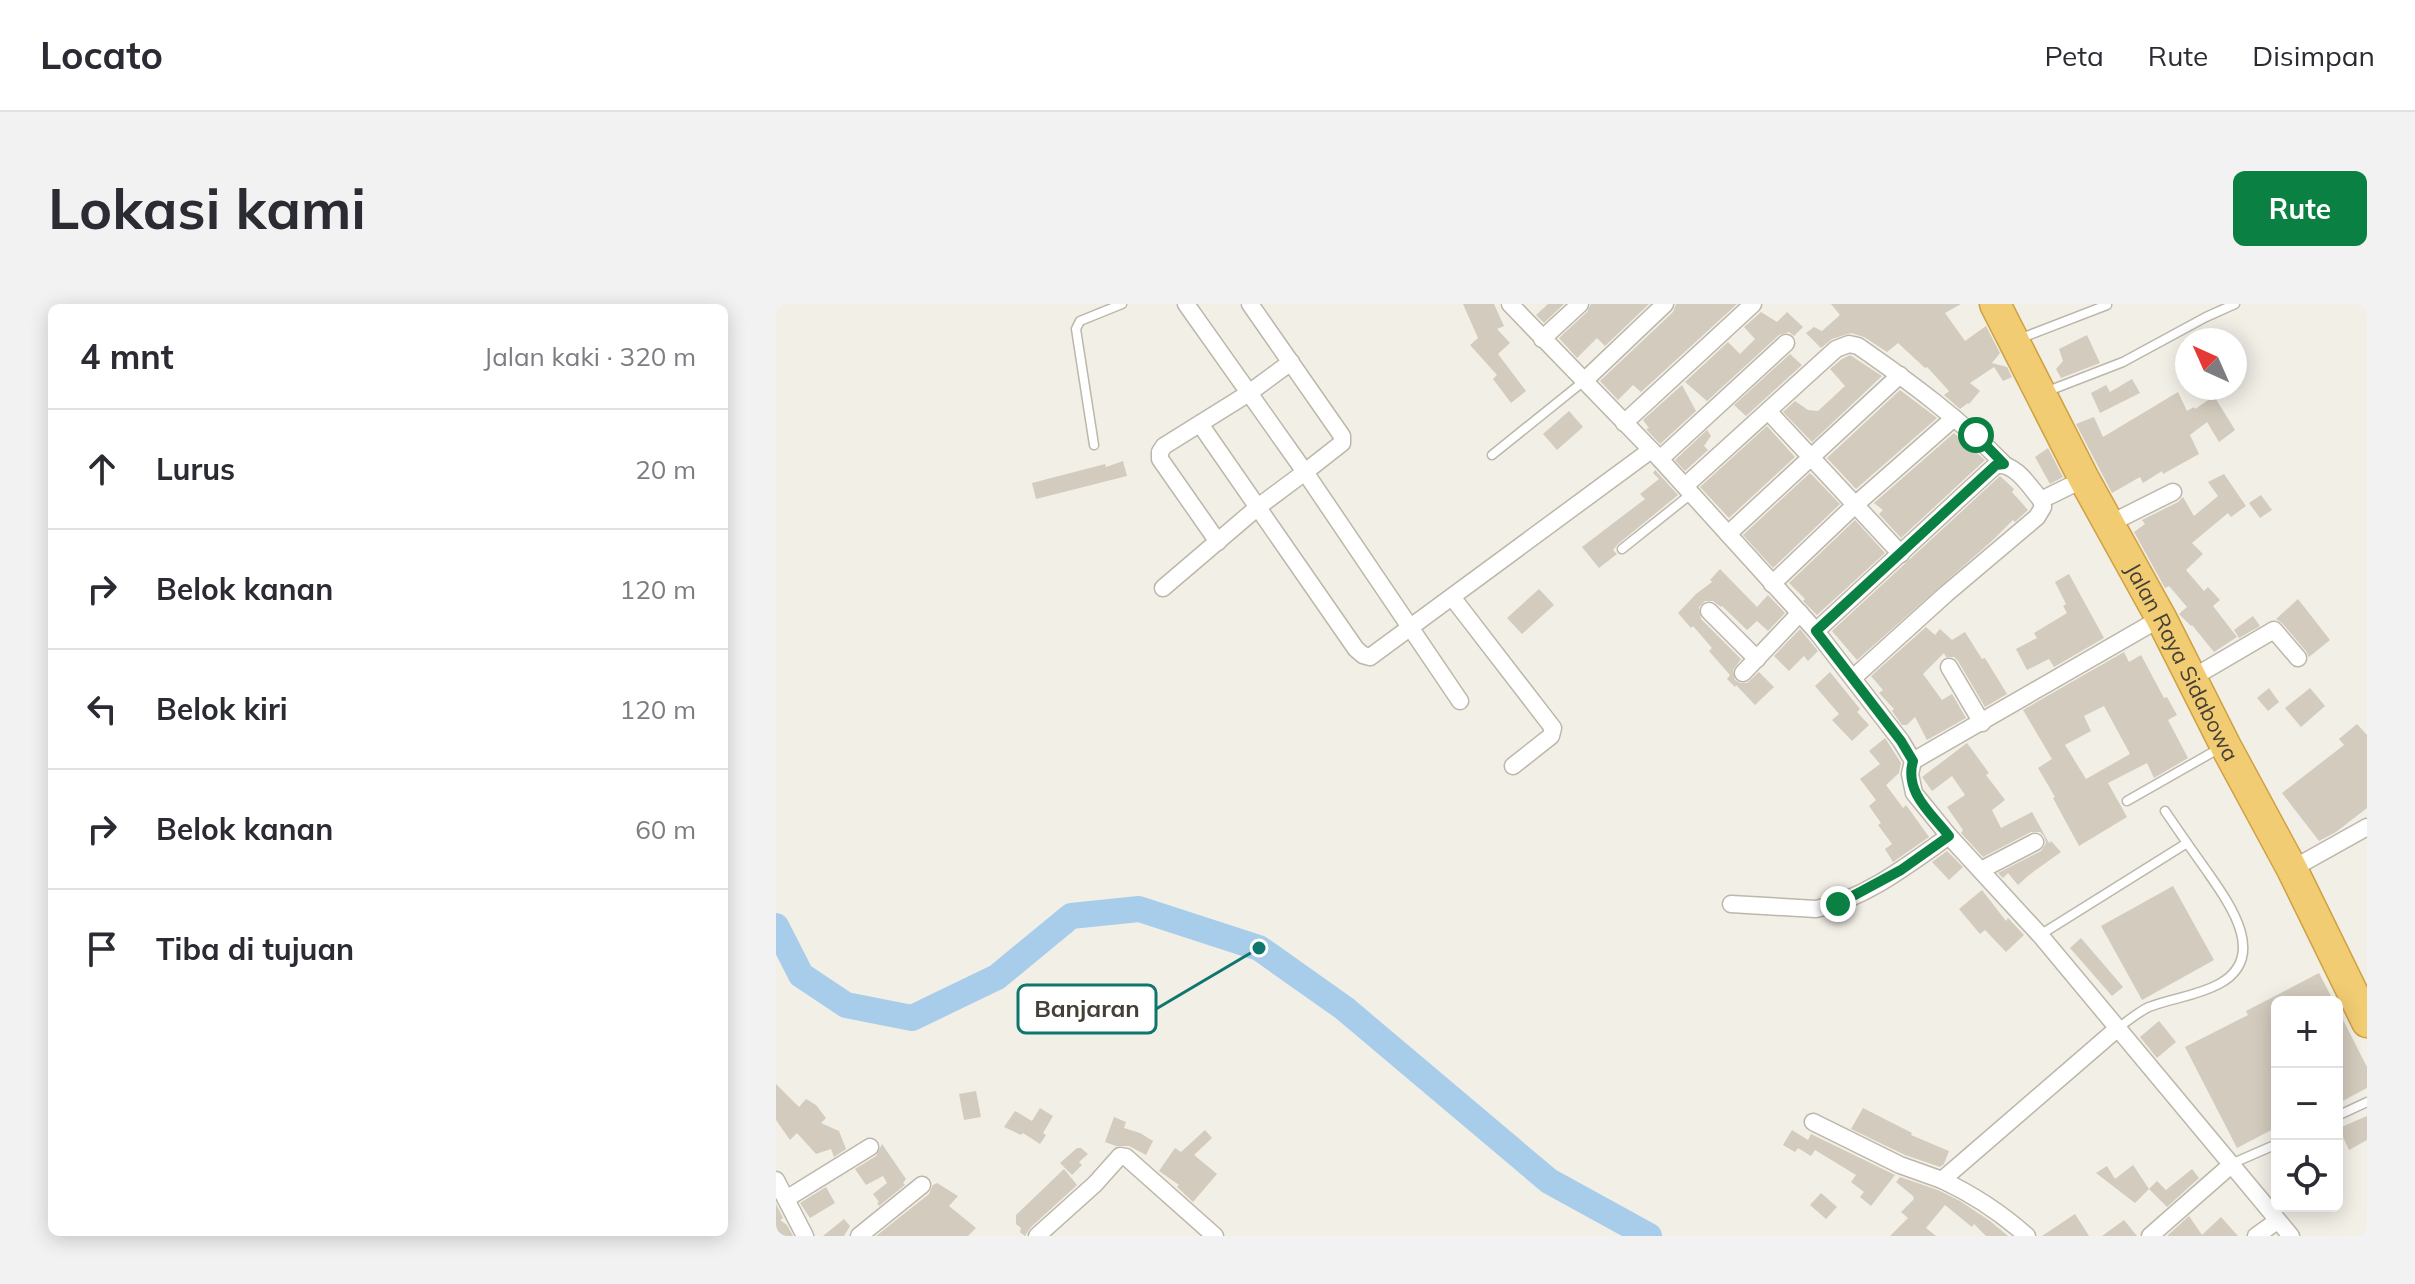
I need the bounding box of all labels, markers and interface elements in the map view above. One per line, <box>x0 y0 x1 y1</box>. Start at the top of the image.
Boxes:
text: Locato <box>40 31 163 79</box>
text: Peta <box>2044 38 2104 73</box>
text: Rute <box>2148 38 2208 73</box>
text: Disimpan <box>2252 38 2375 73</box>
button: Rute <box>2233 171 2367 246</box>
text: Lokasi kami <box>48 173 366 243</box>
north arrow <box>2175 328 2247 400</box>
text: 4 mnt <box>80 335 174 378</box>
text: Jalan kaki · 320 m <box>484 340 696 373</box>
route start <box>1958 417 1994 453</box>
icon: ahead <box>80 447 124 491</box>
text: Lurus <box>156 450 235 488</box>
text: 20 m <box>635 453 696 486</box>
street label: Jalan Raya Sidabowa <box>2119 558 2245 766</box>
icon: right <box>80 567 124 611</box>
text: Belok kanan <box>156 570 333 608</box>
text: 120 m <box>620 573 696 606</box>
icon: left <box>80 687 124 731</box>
text: Belok kiri <box>156 690 288 728</box>
text: 120 m <box>620 693 696 726</box>
icon: right <box>80 807 124 851</box>
text: Belok kanan <box>156 810 333 848</box>
text: 60 m <box>635 813 696 846</box>
route end <box>1820 886 1856 922</box>
icon: arrive <box>80 927 124 971</box>
text: Tiba di tujuan <box>156 930 354 968</box>
callout: Banjaran <box>1018 985 1156 1033</box>
text: Banjaran <box>1034 993 1140 1023</box>
map controls <box>2271 996 2343 1212</box>
button: + <box>2271 996 2343 1068</box>
button: − <box>2271 1068 2343 1140</box>
button: locate <box>2271 1140 2343 1212</box>

